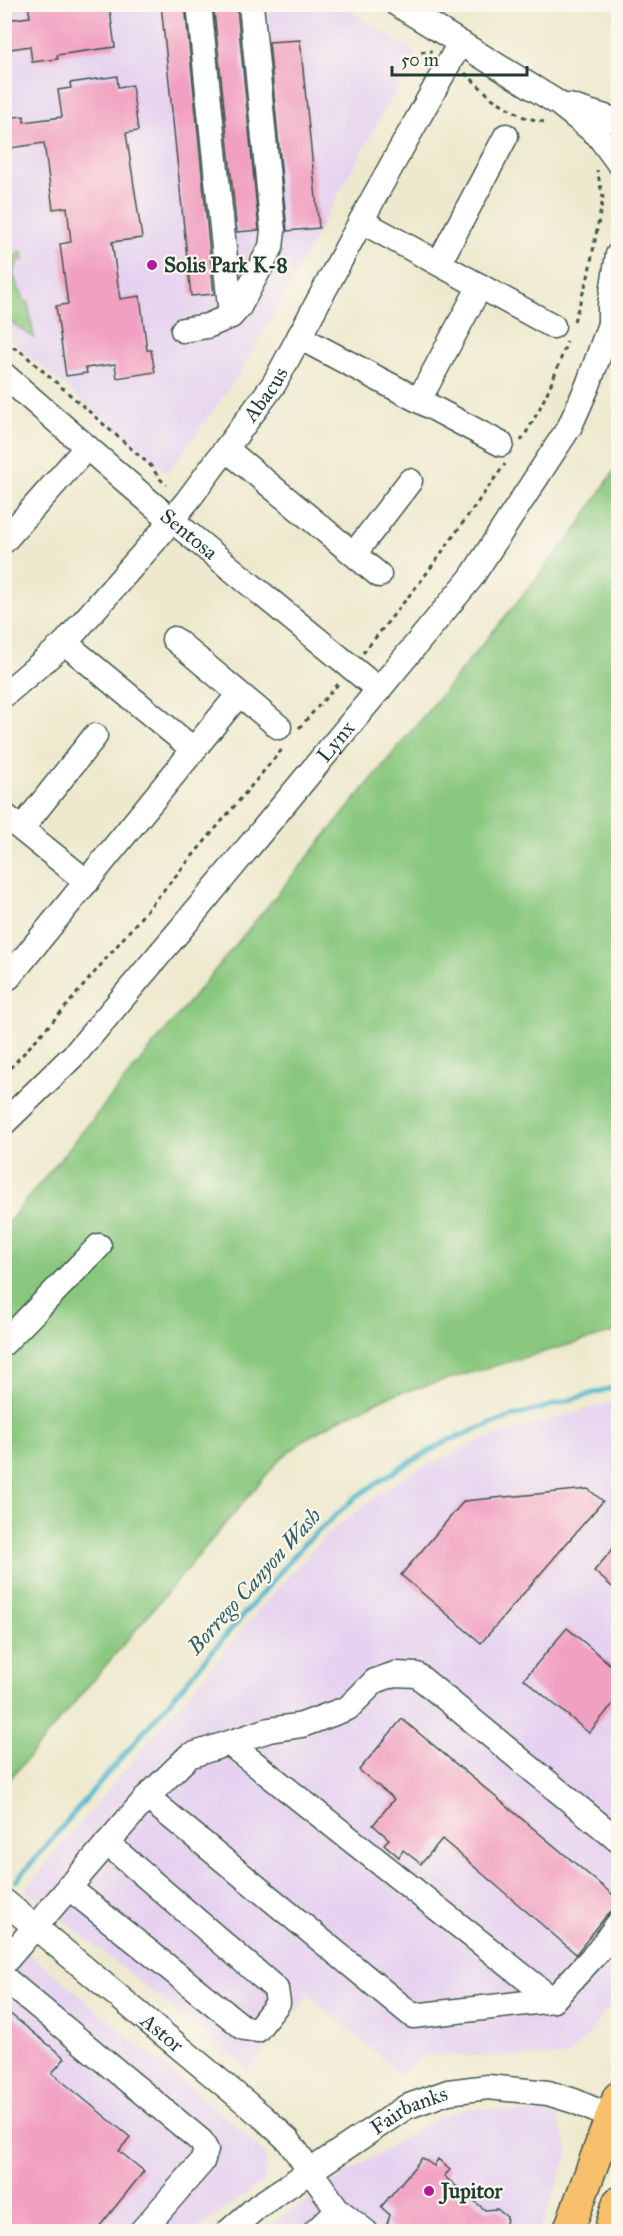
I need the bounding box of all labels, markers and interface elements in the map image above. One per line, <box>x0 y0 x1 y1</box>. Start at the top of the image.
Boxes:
scale bar <box>392 39 527 77</box>
text: 50 m <box>401 49 439 71</box>
place label: Solis Park K-8 <box>164 252 288 278</box>
marker: Solis Park K-8 <box>145 258 159 272</box>
street label: Abacus <box>237 363 294 428</box>
street label: Sentosa <box>155 503 223 565</box>
street label: Lynx <box>311 715 361 768</box>
water label: Borrego Canyon Wash <box>181 1502 327 1660</box>
street label: Astor <box>135 2007 189 2058</box>
street label: Fairbanks <box>365 2080 451 2140</box>
place label: Jupitor <box>438 2178 504 2205</box>
marker: Jupitor <box>422 2184 436 2198</box>

